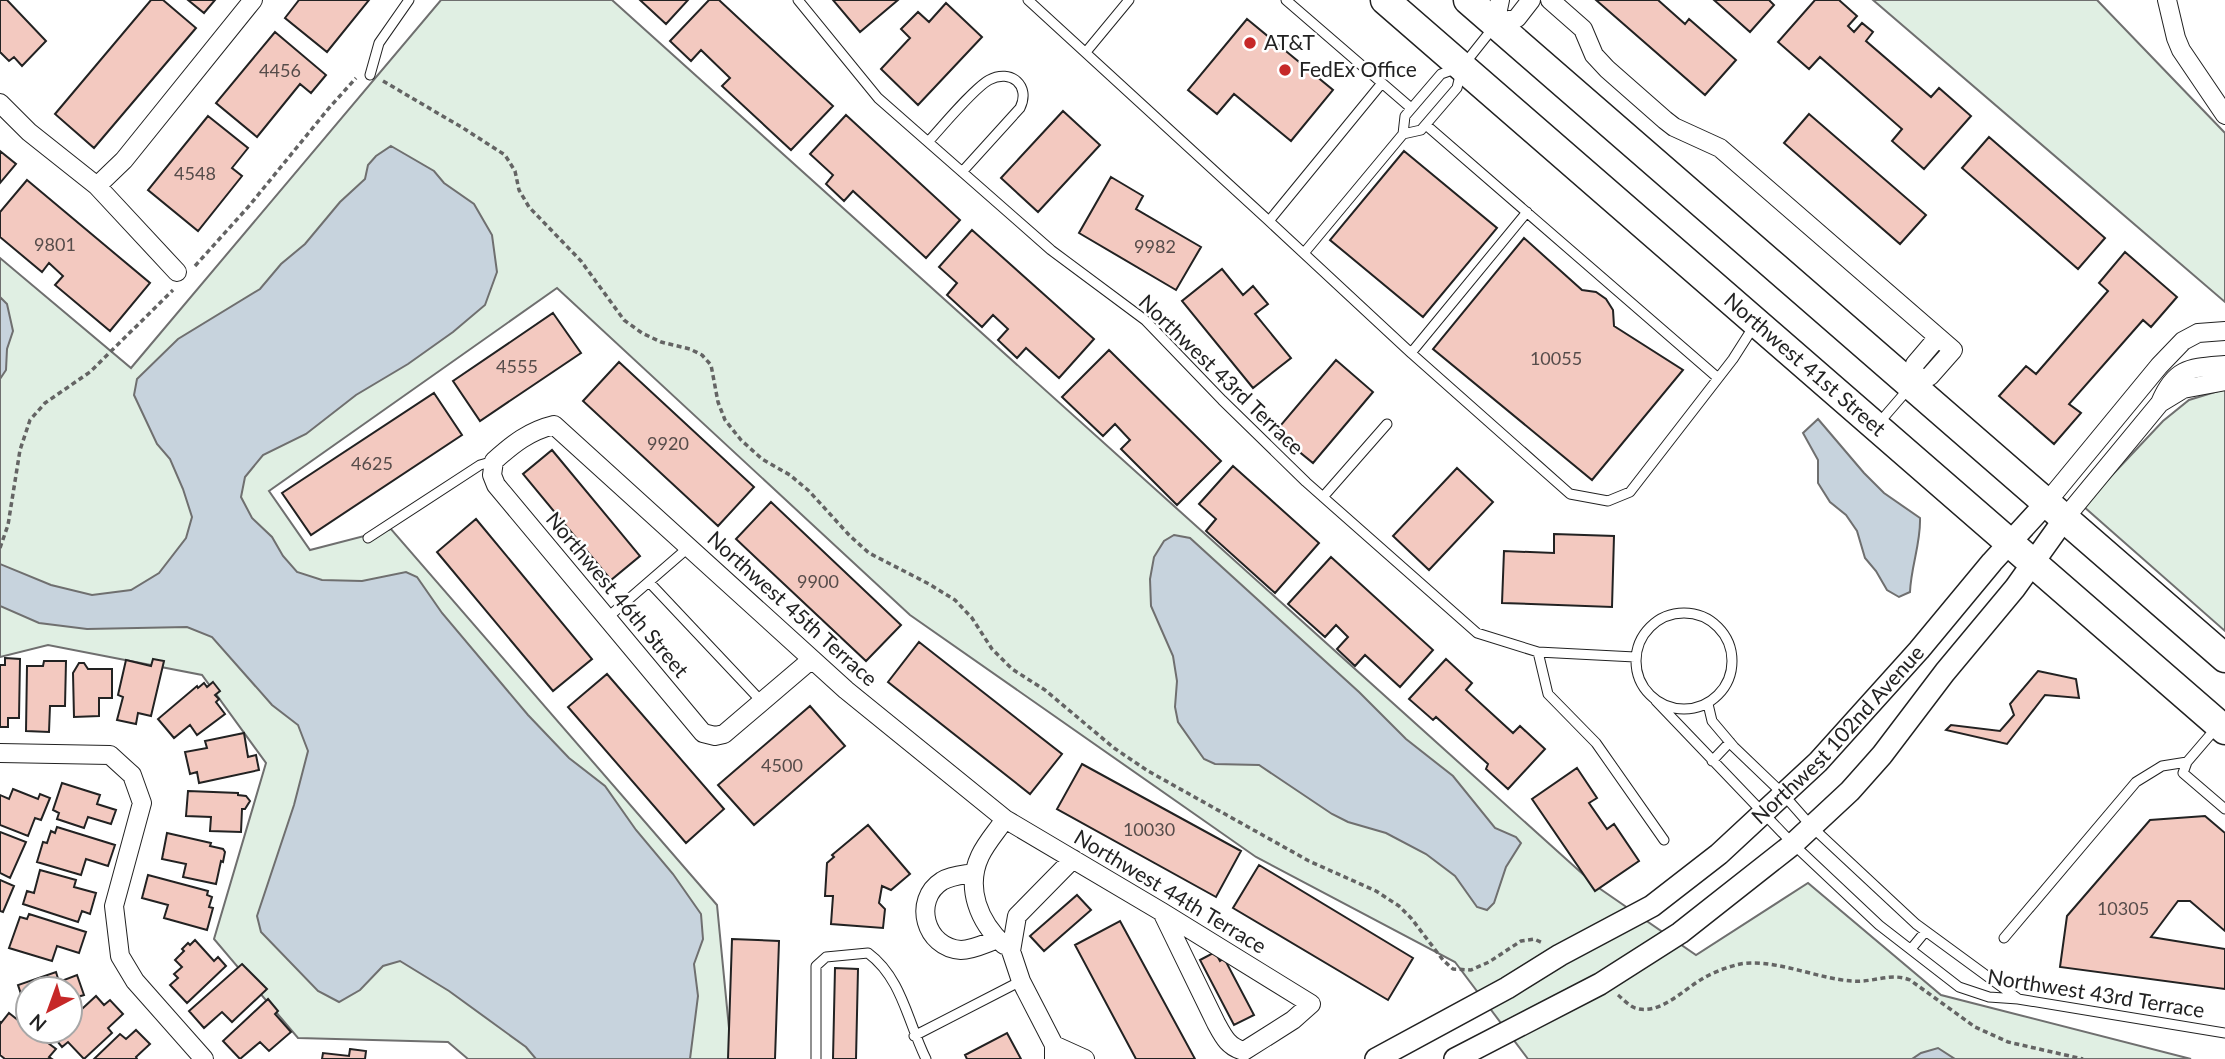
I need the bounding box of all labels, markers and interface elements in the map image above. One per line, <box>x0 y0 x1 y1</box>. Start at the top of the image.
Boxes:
place label: AT&T <box>1264 29 1315 54</box>
marker: AT&T <box>1242 35 1258 51</box>
place label: FedEx Office <box>1299 56 1417 81</box>
house number: 4456 <box>259 59 301 81</box>
marker: FedEx Office <box>1277 62 1293 78</box>
house number: 4548 <box>174 162 216 184</box>
house number: 9801 <box>34 233 76 255</box>
house number: 9982 <box>1134 235 1176 257</box>
street label: Northwest 41st Street <box>1720 287 1892 441</box>
street label: Northwest 43rd Terrace <box>1134 289 1310 459</box>
house number: 10055 <box>1530 347 1582 369</box>
house number: 4555 <box>496 355 538 377</box>
house number: 9920 <box>647 432 689 454</box>
house number: 4625 <box>351 452 393 474</box>
street label: Northwest 46th Street <box>542 506 695 682</box>
street label: Northwest 45th Terrace <box>703 525 883 691</box>
house number: 9900 <box>797 570 839 592</box>
street label: Northwest 102nd Avenue <box>1746 639 1928 828</box>
house number: 4500 <box>761 754 803 776</box>
house number: 10030 <box>1123 818 1175 840</box>
street label: Northwest 44th Terrace <box>1070 823 1271 958</box>
house number: 10305 <box>2097 897 2149 919</box>
street label: Northwest 43rd Terrace <box>1986 963 2207 1022</box>
north arrow <box>14 975 84 1045</box>
text: N <box>24 1010 51 1037</box>

